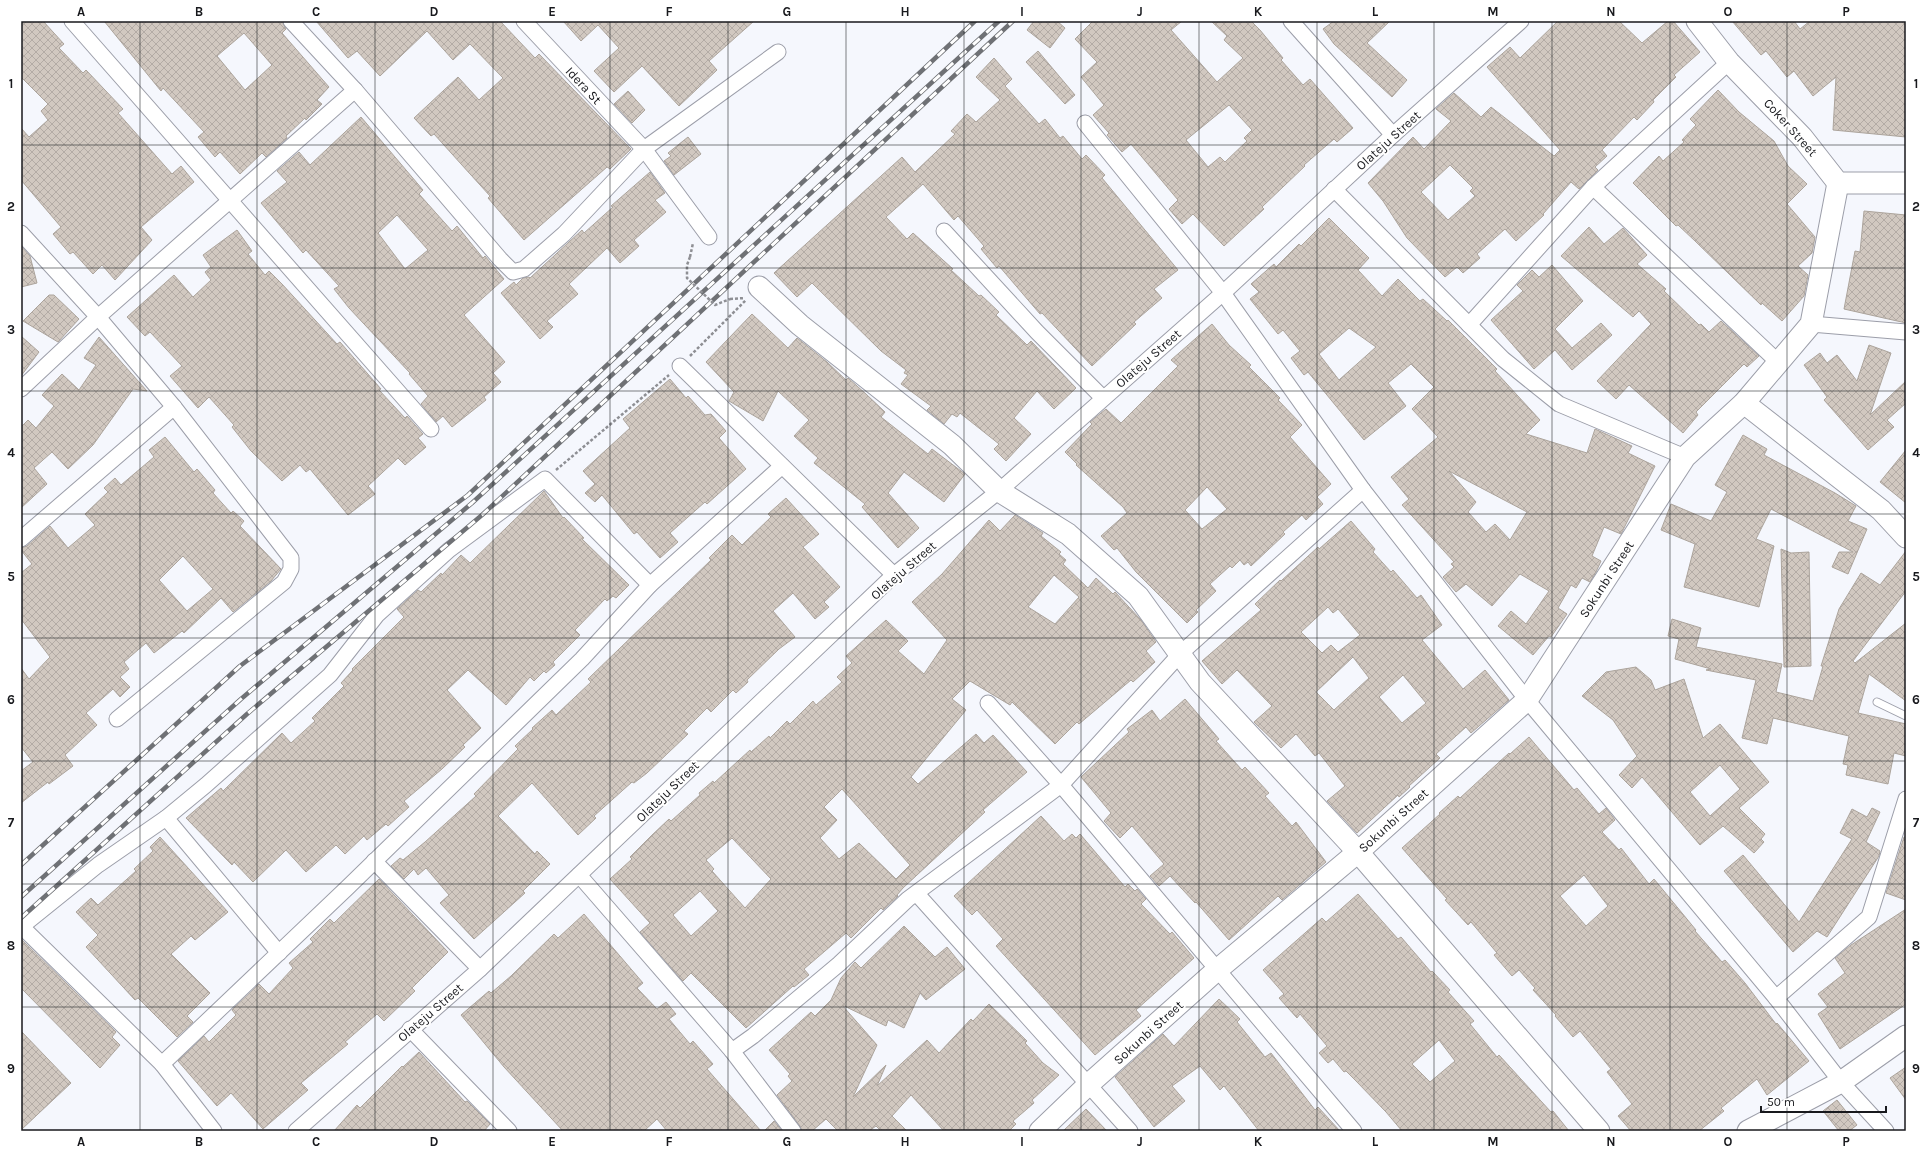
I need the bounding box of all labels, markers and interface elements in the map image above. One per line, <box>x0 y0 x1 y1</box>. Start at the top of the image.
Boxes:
text: A <box>77 4 85 19</box>
text: B <box>195 4 203 19</box>
text: C <box>312 4 320 19</box>
text: D <box>430 4 439 19</box>
text: E <box>548 4 556 19</box>
text: F <box>665 4 673 19</box>
text: G <box>783 4 791 19</box>
text: H <box>900 4 910 19</box>
text: I <box>1020 4 1024 19</box>
text: J <box>1137 4 1143 19</box>
text: K <box>1254 4 1263 19</box>
text: L <box>1372 4 1379 19</box>
text: M <box>1487 4 1499 19</box>
text: N <box>1606 4 1616 19</box>
text: O <box>1724 4 1733 19</box>
text: P <box>1842 4 1850 19</box>
street label: Idera St <box>563 64 605 107</box>
text: 1 <box>9 76 13 91</box>
text: 1 <box>1914 76 1918 91</box>
street label: Coker Street <box>1761 95 1821 159</box>
street label: Olateju Street <box>1353 107 1424 173</box>
text: 2 <box>7 199 15 214</box>
text: 2 <box>1912 199 1920 214</box>
text: 3 <box>7 322 15 337</box>
text: 3 <box>1912 322 1920 337</box>
street label: Olateju Street <box>1113 326 1184 391</box>
text: 4 <box>7 445 15 460</box>
text: 4 <box>1912 445 1920 460</box>
street label: Olateju Street <box>868 538 939 603</box>
street label: Sokunbi Street <box>1576 538 1637 620</box>
text: 5 <box>7 569 15 584</box>
text: 5 <box>1912 569 1920 584</box>
text: 6 <box>7 692 15 707</box>
text: 6 <box>1912 692 1920 707</box>
street label: Olateju Street <box>633 758 702 825</box>
street label: Sokunbi Street <box>1355 785 1431 856</box>
text: 7 <box>8 815 15 830</box>
text: 7 <box>1913 815 1920 830</box>
text: 8 <box>7 938 15 953</box>
text: 8 <box>1912 938 1920 953</box>
street label: Olateju Street <box>395 980 466 1045</box>
street label: Sokunbi Street <box>1110 997 1186 1068</box>
text: 9 <box>7 1061 15 1076</box>
text: 9 <box>1912 1061 1920 1076</box>
scale bar <box>1761 1088 1886 1114</box>
text: 50 m <box>1767 1095 1795 1109</box>
text: A <box>77 1134 85 1149</box>
text: B <box>195 1134 203 1149</box>
text: C <box>312 1134 320 1149</box>
text: D <box>430 1134 439 1149</box>
text: E <box>548 1134 556 1149</box>
text: F <box>665 1134 673 1149</box>
text: G <box>783 1134 791 1149</box>
text: H <box>900 1134 910 1149</box>
text: I <box>1020 1134 1024 1149</box>
text: J <box>1137 1134 1143 1149</box>
text: K <box>1254 1134 1263 1149</box>
text: L <box>1372 1134 1379 1149</box>
text: M <box>1487 1134 1499 1149</box>
text: N <box>1606 1134 1616 1149</box>
text: O <box>1724 1134 1733 1149</box>
text: P <box>1842 1134 1850 1149</box>

